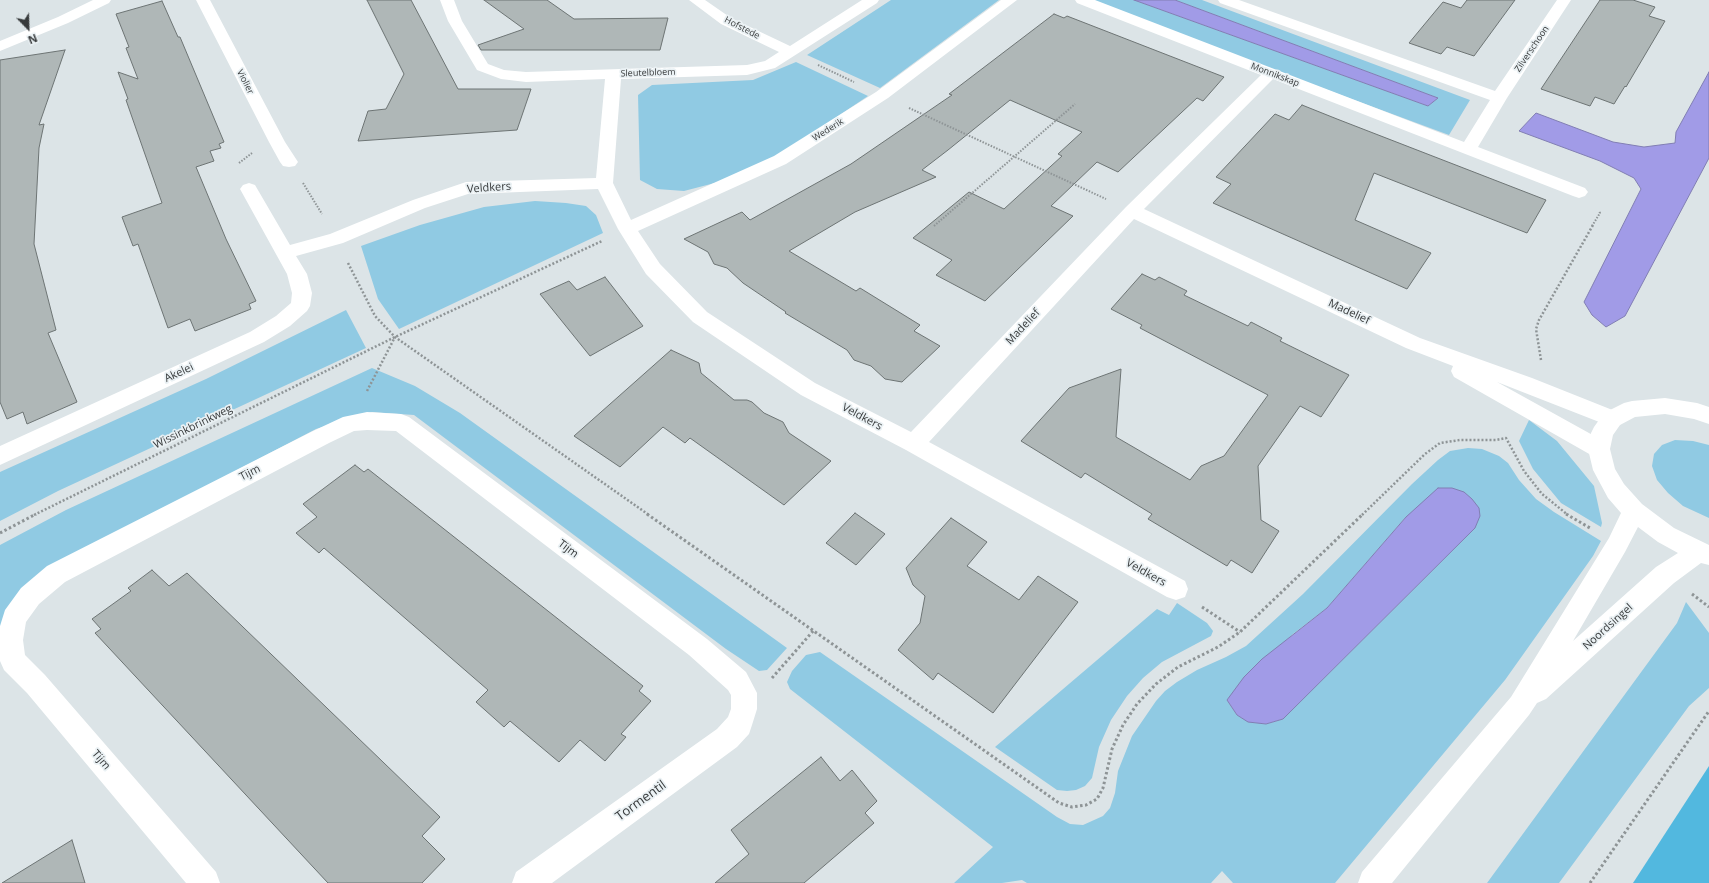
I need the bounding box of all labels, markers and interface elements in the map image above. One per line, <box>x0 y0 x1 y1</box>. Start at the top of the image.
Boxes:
north arrow <box>8 8 48 48</box>
street label: Hofstede <box>723 15 761 41</box>
street label: Zilverschoon <box>1513 24 1551 74</box>
text: N <box>26 31 40 48</box>
street label: Monnikskap <box>1249 61 1301 89</box>
street label: Sleutelbloem <box>620 67 676 79</box>
street label: Violier <box>234 68 256 96</box>
street label: Wederik <box>810 116 846 144</box>
street label: Veldkers <box>467 180 511 196</box>
street label: Madelief <box>1326 297 1372 327</box>
street label: Madelief <box>1003 306 1043 348</box>
street label: Akelei <box>162 361 196 385</box>
street label: Veldkers <box>840 401 884 433</box>
street label: Wissinkbrinkweg <box>151 402 235 452</box>
street label: Tijm <box>237 462 263 484</box>
street label: Tijm <box>555 537 581 561</box>
street label: Veldkers <box>1124 557 1168 589</box>
street label: Noordsingel <box>1580 601 1636 653</box>
street label: Tijm <box>89 747 113 773</box>
street label: Tormentil <box>613 777 669 825</box>

